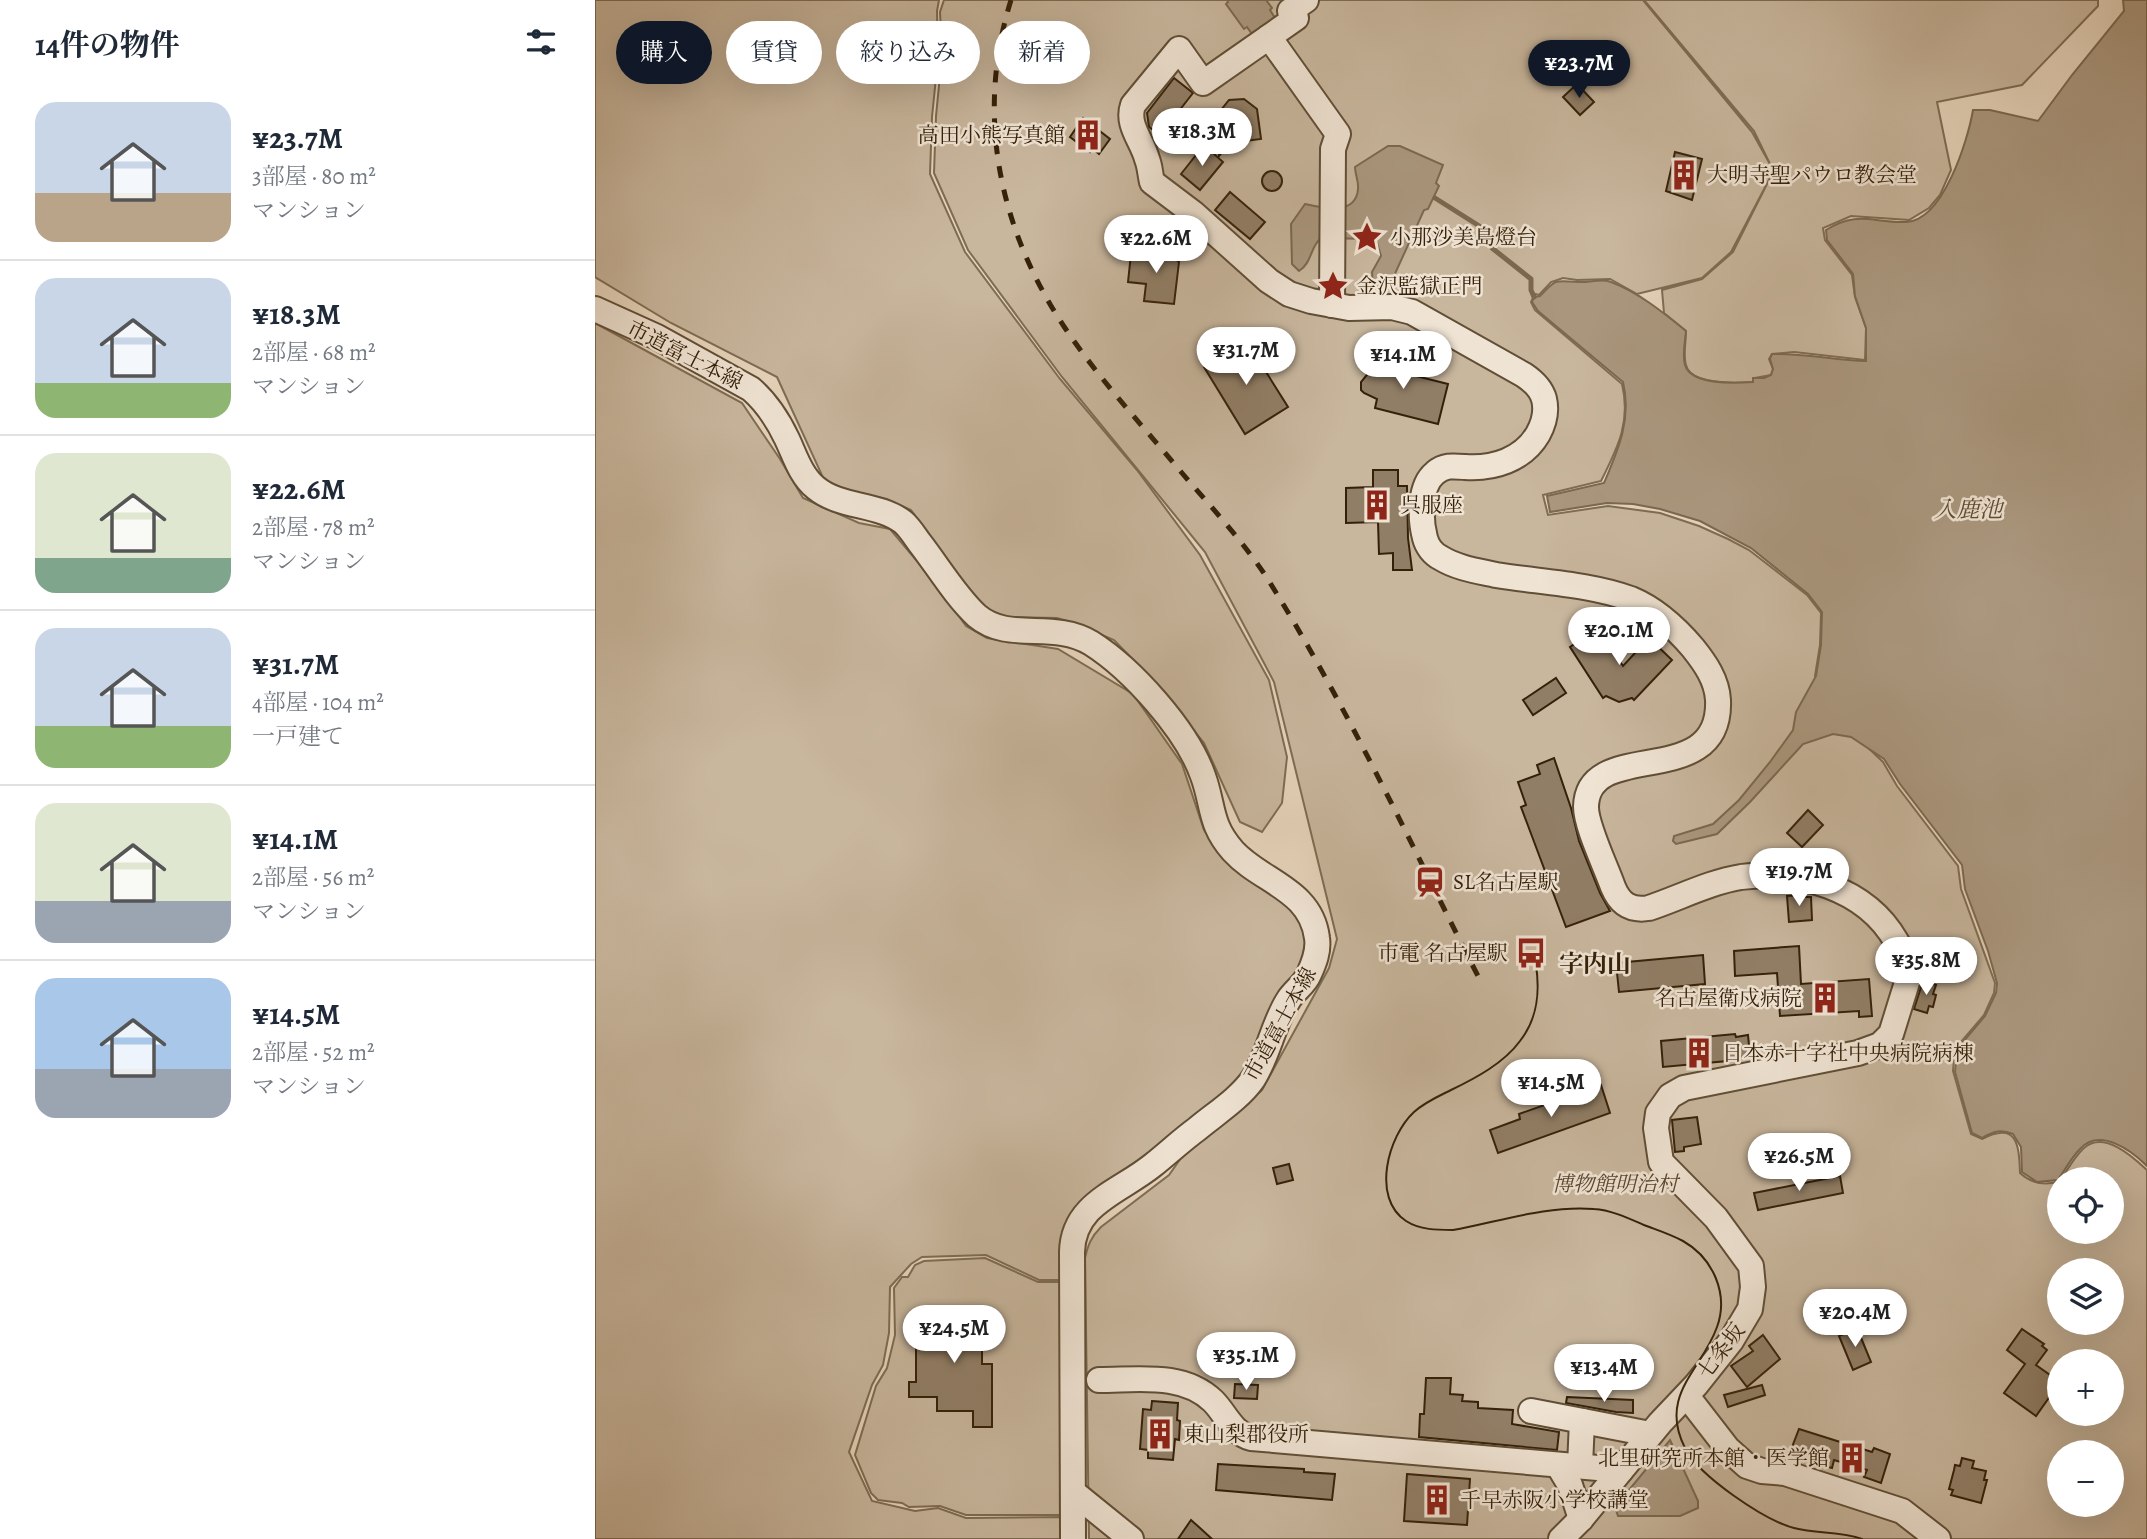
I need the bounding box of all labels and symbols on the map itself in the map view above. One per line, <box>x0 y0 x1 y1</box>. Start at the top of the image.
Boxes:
pin: ¥23.7M <box>1522 41 1636 100</box>
pin: ¥18.3M <box>1145 108 1259 168</box>
building icon: 高田小熊写真館 <box>1071 118 1105 152</box>
place label: 高田小熊写真館 <box>918 121 1065 149</box>
building icon: 大明寺聖パウロ教会堂 <box>1667 158 1701 192</box>
place label: 大明寺聖パウロ教会堂 <box>1707 161 1917 189</box>
pin: ¥22.6M <box>1099 216 1213 275</box>
place icon: 小那沙美島燈台 <box>1350 220 1384 254</box>
place label: 小那沙美島燈台 <box>1390 223 1537 251</box>
place icon: 金沢監獄正門 <box>1316 269 1350 303</box>
place label: 金沢監獄正門 <box>1356 272 1482 300</box>
street label: 市道富士本線 <box>623 314 747 396</box>
pin: ¥31.7M <box>1189 328 1303 387</box>
pin: ¥14.1M <box>1346 332 1460 391</box>
building icon: 呉服座 <box>1360 488 1394 522</box>
place label: 呉服座 <box>1400 491 1463 519</box>
water label: 入鹿池 <box>1934 494 2006 525</box>
pin: ¥20.1M <box>1562 608 1676 667</box>
pin: ¥19.7M <box>1742 848 1856 908</box>
station icon: SL名古屋駅 <box>1413 865 1447 899</box>
place label: SL名古屋駅 <box>1453 868 1559 896</box>
bus stop icon: 市電 名古屋駅 <box>1514 936 1548 970</box>
pin: ¥35.8M <box>1869 937 1983 997</box>
place label: 市電 名古屋駅 <box>1378 939 1508 967</box>
district label: 字内山 <box>1559 948 1631 980</box>
street label: 市道富士本線 <box>1237 962 1323 1086</box>
building icon: 名古屋衛戍病院 <box>1808 981 1842 1015</box>
place label: 名古屋衛戍病院 <box>1655 984 1802 1012</box>
building icon: 日本赤十字社中央病院病棟 <box>1682 1036 1716 1070</box>
place label: 日本赤十字社中央病院病棟 <box>1722 1039 1974 1067</box>
pin: ¥14.5M <box>1494 1060 1608 1119</box>
pin: ¥26.5M <box>1742 1134 1856 1193</box>
park label: 博物館明治村 <box>1552 1170 1681 1198</box>
pin: ¥20.4M <box>1798 1290 1912 1349</box>
pin: ¥24.5M <box>897 1306 1011 1365</box>
street label: 七条坂 <box>1691 1317 1751 1385</box>
pin: ¥35.1M <box>1189 1332 1303 1392</box>
pin: ¥13.4M <box>1547 1344 1661 1404</box>
building icon: 東山梨郡役所 <box>1143 1417 1177 1451</box>
place label: 東山梨郡役所 <box>1183 1420 1309 1448</box>
building icon: 北里研究所本館・医学館 <box>1835 1441 1869 1475</box>
place label: 北里研究所本館・医学館 <box>1598 1444 1829 1472</box>
building icon: 千早赤阪小学校講堂 <box>1420 1483 1454 1517</box>
place label: 千早赤阪小学校講堂 <box>1460 1486 1649 1514</box>

